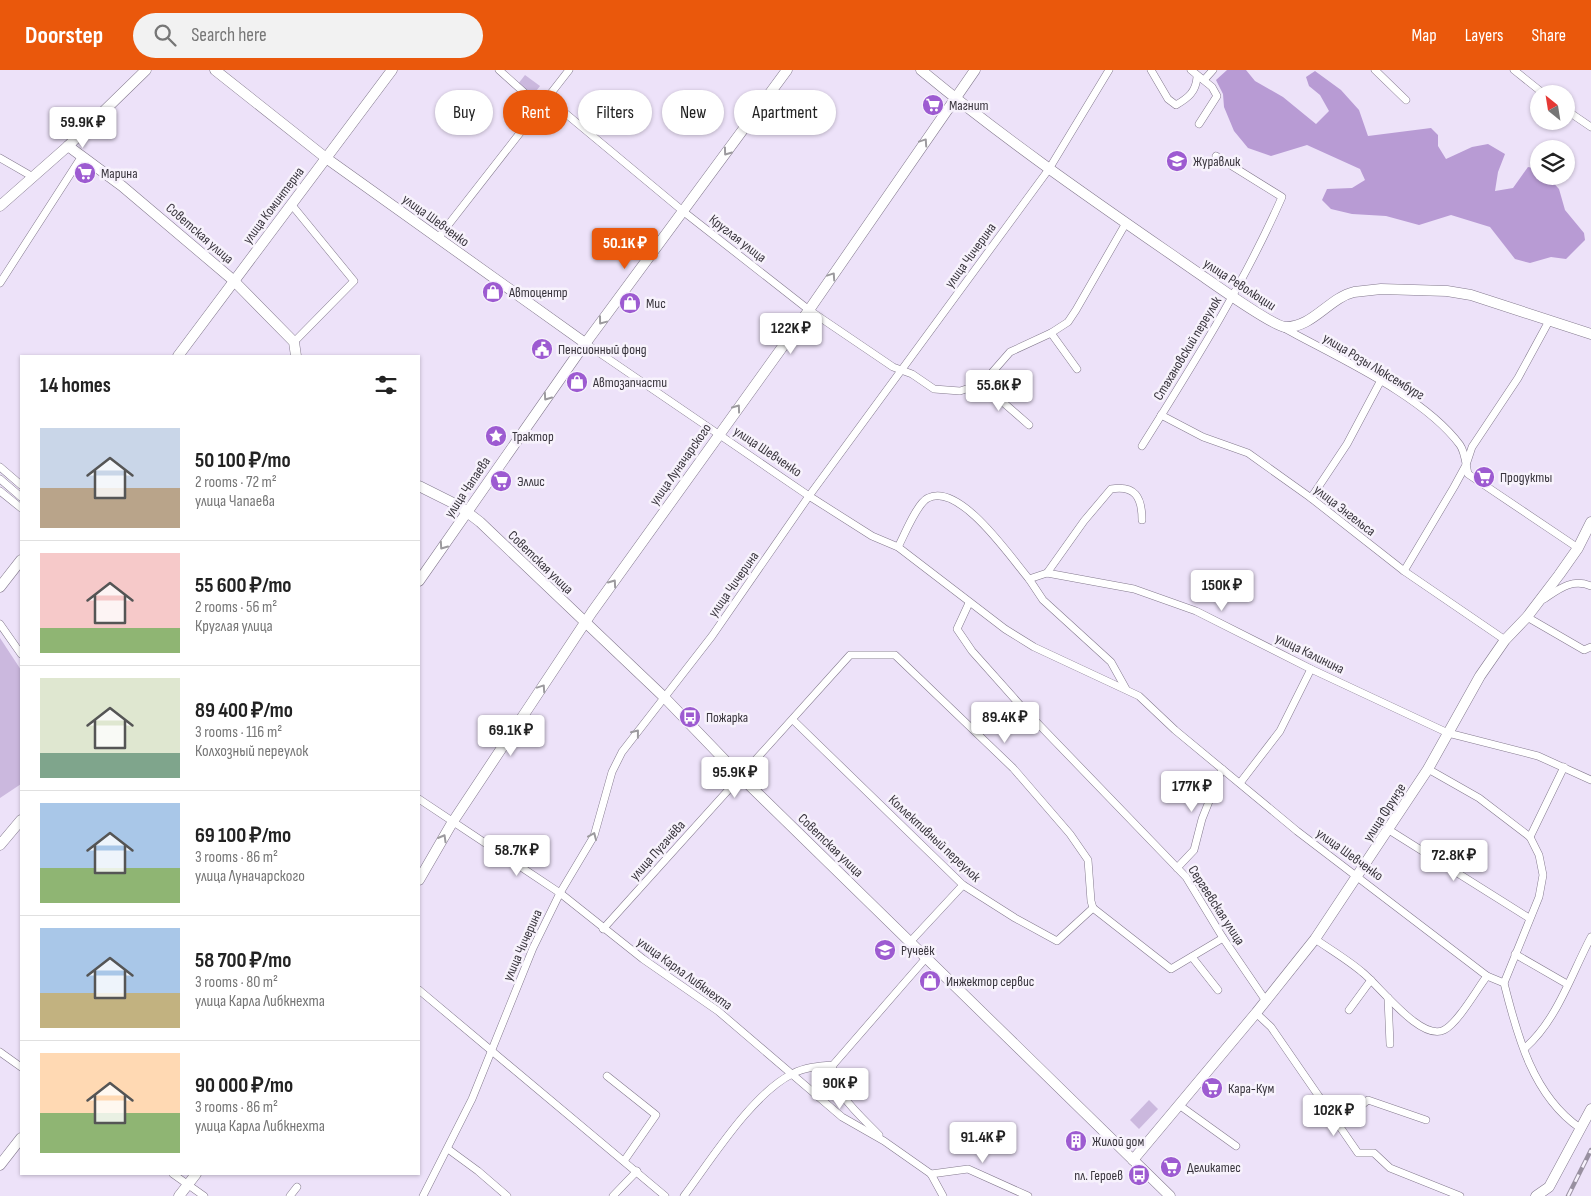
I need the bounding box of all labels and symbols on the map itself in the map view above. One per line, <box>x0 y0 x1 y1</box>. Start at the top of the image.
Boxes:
north arrow <box>1530 85 1575 130</box>
supermarket icon: Магнит <box>921 93 945 117</box>
place label: Магнит <box>949 97 989 114</box>
pin: 59.9K ₽ <box>37 106 129 149</box>
one-way arrow <box>918 138 927 148</box>
one-way arrow <box>724 146 733 156</box>
school or university icon: Журавлик <box>1165 149 1189 173</box>
place label: Журавлик <box>1193 153 1241 170</box>
supermarket icon: Марина <box>73 161 97 185</box>
street label: улица Коминтерна <box>239 164 308 247</box>
place label: Марина <box>101 165 138 182</box>
street label: улица Шевченко <box>399 190 473 250</box>
street label: Советская улица <box>162 199 237 267</box>
street label: Круглая улица <box>706 211 770 266</box>
street label: улица Чичерина <box>941 219 1000 291</box>
pin: 50.1K ₽ <box>579 228 671 270</box>
street label: улица Революции <box>1200 255 1279 314</box>
one-way arrow <box>826 272 835 282</box>
shop icon: Автоцентр <box>481 280 505 304</box>
place label: Автоцентр <box>508 284 568 301</box>
shop icon: Мис <box>618 291 642 315</box>
street label: Стахановский переулок <box>1150 293 1226 403</box>
place label: Мис <box>646 295 666 312</box>
pin: 122K ₽ <box>750 312 832 355</box>
one-way arrow <box>599 315 608 325</box>
street label: улица Розы Люксембург <box>1320 329 1428 404</box>
public building icon: Пенсионный фонд <box>530 337 554 361</box>
place label: Пенсионный фонд <box>558 341 647 358</box>
shop icon: Автозапчасти <box>565 370 589 394</box>
pin: 55.6K ₽ <box>953 370 1045 412</box>
place label: Автозапчасти <box>592 374 667 391</box>
one-way arrow <box>544 391 553 401</box>
one-way arrow <box>731 404 740 414</box>
street label: улица Луначарского <box>646 420 715 509</box>
street label: улица Шевченко <box>730 422 805 481</box>
place icon: Трактор <box>484 424 508 448</box>
place label: Трактор <box>512 428 554 445</box>
street label: улица Чапаева <box>441 454 494 521</box>
supermarket icon: Продукты <box>1472 465 1496 489</box>
supermarket icon: Эллис <box>489 469 513 493</box>
place label: Продукты <box>1500 469 1552 486</box>
place label: Эллис <box>517 473 545 490</box>
street label: улица Энгельса <box>1310 481 1379 540</box>
street label: Советская улица <box>504 527 577 598</box>
one-way arrow <box>440 540 449 550</box>
street label: улица Чичерина <box>705 548 762 620</box>
pin: 150K ₽ <box>1181 570 1263 612</box>
one-way arrow <box>607 580 615 589</box>
street label: улица Калинина <box>1272 629 1347 677</box>
one-way arrow <box>536 684 545 693</box>
pin: 89.4K ₽ <box>959 702 1051 744</box>
bus stop icon: Пожарка <box>678 705 702 729</box>
place label: Пожарка <box>706 709 748 726</box>
pin: 69.1K ₽ <box>465 714 557 757</box>
one-way arrow <box>630 730 639 739</box>
pin: 95.9K ₽ <box>689 756 781 799</box>
pin: 177K ₽ <box>1151 770 1233 813</box>
street label: улица Фрунзе <box>1359 780 1410 845</box>
street label: Коллективный переулок <box>885 791 985 886</box>
street label: Советская улица <box>794 810 867 881</box>
street label: улица Пугачёва <box>626 817 689 884</box>
street label: улица Шевченко <box>1313 824 1387 884</box>
one-way arrow <box>587 832 597 841</box>
pin: 58.7K ₽ <box>471 834 563 877</box>
one-way arrow <box>437 835 447 844</box>
pin: 72.8K ₽ <box>1408 840 1500 882</box>
street label: Сергеевская улица <box>1185 862 1249 948</box>
street label: улица Чичерина <box>499 907 546 984</box>
street label: улица Карла Либкнехта <box>634 933 736 1014</box>
school or university icon: Ручеёк <box>873 938 897 962</box>
place label: Ручеёк <box>901 942 935 959</box>
shop icon: Инжектор сервис <box>918 969 942 993</box>
place label: Инжектор сервис <box>946 973 1034 990</box>
pin: 90K ₽ <box>805 1068 875 1110</box>
supermarket icon: Кара-Кум <box>1200 1076 1224 1100</box>
place label: Кара-Кум <box>1228 1080 1274 1097</box>
pin: 102K ₽ <box>1293 1094 1375 1137</box>
pin: 91.4K ₽ <box>937 1122 1029 1164</box>
building icon: Жилой дом <box>1064 1129 1088 1153</box>
place label: Жилой дом <box>1092 1133 1144 1150</box>
supermarket icon: Деликатес <box>1159 1155 1183 1179</box>
place label: Деликатес <box>1187 1159 1241 1176</box>
bus stop icon: пл. Героев <box>1127 1163 1151 1187</box>
place label: пл. Героев <box>1074 1167 1123 1184</box>

